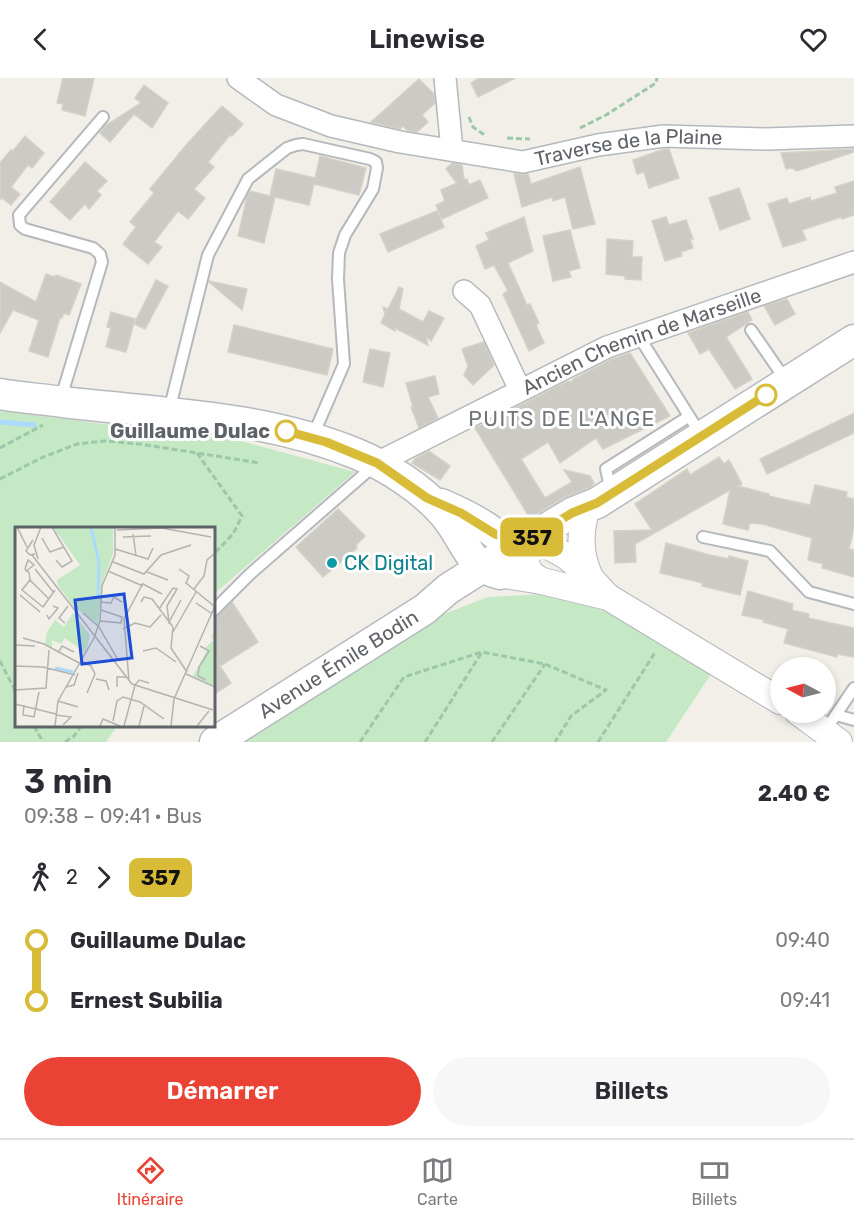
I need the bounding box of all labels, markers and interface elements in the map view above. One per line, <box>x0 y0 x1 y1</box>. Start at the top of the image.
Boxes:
icon: back <box>24 23 57 56</box>
text: Linewise <box>369 23 485 55</box>
icon: heart <box>797 23 830 56</box>
street label: Traverse de la Plaine <box>532 124 723 171</box>
street label: Ancien Chemin de Marseille <box>518 283 764 400</box>
unlabelled marker <box>755 384 777 406</box>
district label: PUITS DE L'ANGE <box>468 406 656 431</box>
place label: Guillaume Dulac <box>110 419 270 443</box>
marker: Guillaume Dulac <box>275 420 297 442</box>
line badge: 357 <box>498 518 566 556</box>
text: 357 <box>512 525 552 550</box>
inset map <box>15 527 214 727</box>
place label: CK Digital <box>344 551 433 575</box>
marker: CK Digital <box>325 556 339 570</box>
street label: Avenue Émile Bodin <box>254 604 423 723</box>
north arrow <box>770 657 836 723</box>
map controls <box>770 657 836 723</box>
text: 3 min <box>24 762 112 801</box>
text: 2.40 € <box>758 780 830 807</box>
text: 09:38 – 09:41 · Bus <box>24 804 202 828</box>
icon: walk <box>24 861 57 894</box>
icon: forward <box>87 861 120 894</box>
text: 2 <box>66 865 78 889</box>
text: 357 <box>141 865 180 890</box>
text: Guillaume Dulac <box>70 927 246 954</box>
text: 09:40 <box>775 928 830 952</box>
text: Ernest Subilia <box>70 987 223 1014</box>
text: 09:41 <box>780 988 830 1012</box>
button: Démarrer <box>24 1057 421 1126</box>
button: Billets <box>433 1057 830 1126</box>
tab: Itinéraire <box>117 1154 184 1209</box>
tab: Carte <box>417 1154 458 1209</box>
tab: Billets <box>692 1154 737 1209</box>

